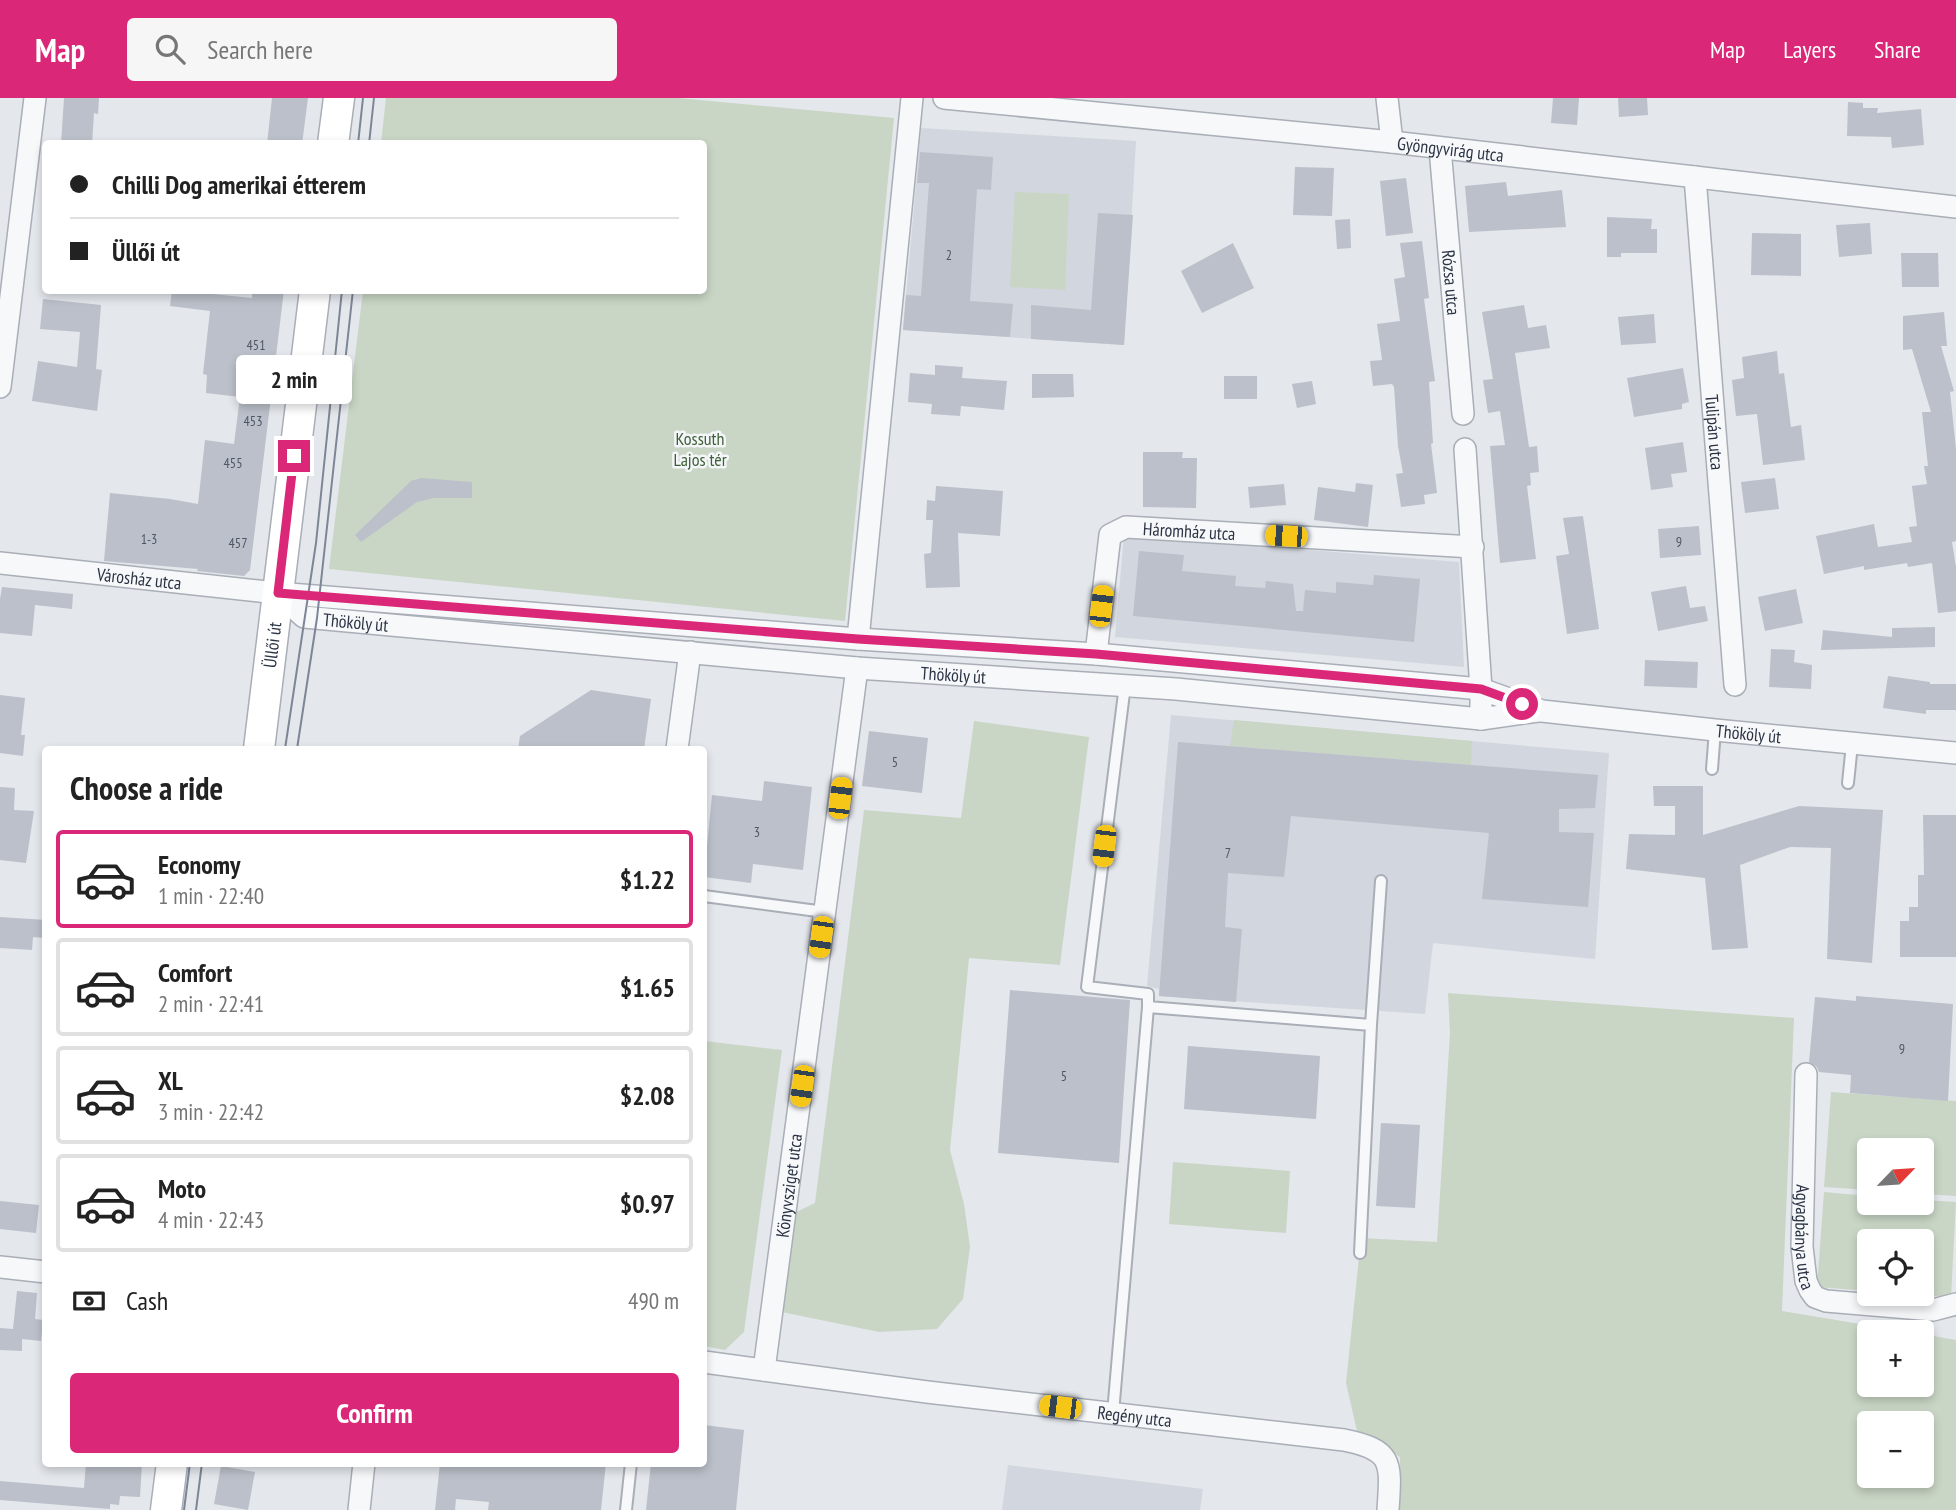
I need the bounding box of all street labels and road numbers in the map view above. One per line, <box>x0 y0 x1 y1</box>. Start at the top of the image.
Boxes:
street label: Gyöngyvirág utca <box>1396 131 1505 166</box>
street label: Rózsa utca <box>1437 249 1466 316</box>
street label: Tulipán utca <box>1701 394 1730 471</box>
street label: Háromház utca <box>1142 516 1236 545</box>
street label: Városház utca <box>95 562 183 594</box>
street label: Thököly út <box>322 607 389 636</box>
street label: Üllői út <box>258 620 286 669</box>
street label: Thököly út <box>920 661 987 688</box>
street label: Thököly út <box>1715 719 1782 748</box>
street label: Könyvsziget utca <box>770 1132 807 1239</box>
street label: Agyagbánya utca <box>1790 1184 1820 1293</box>
street label: Regény utca <box>1096 1400 1173 1432</box>

